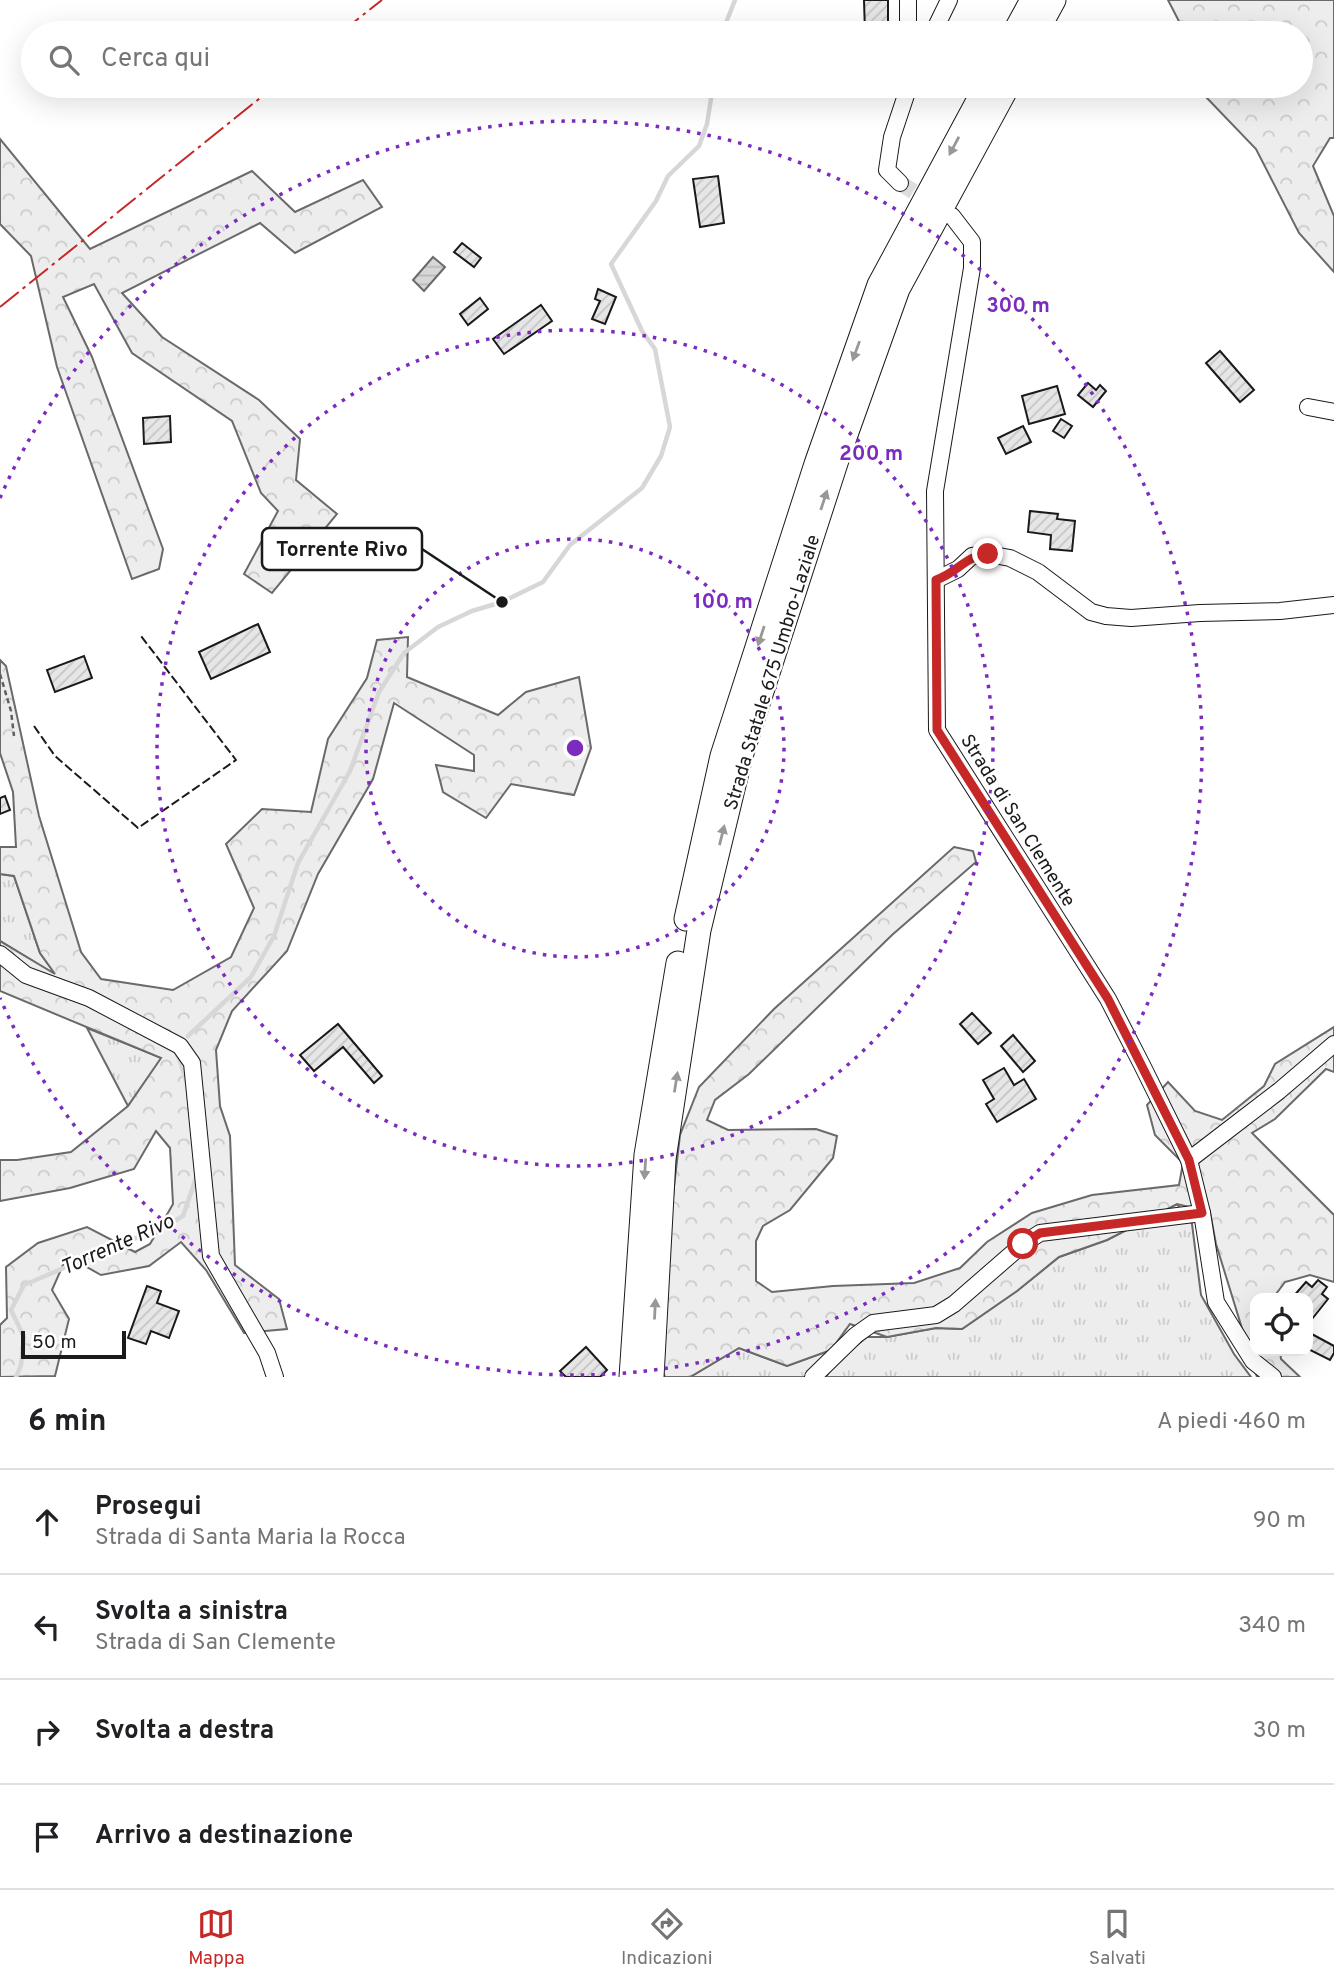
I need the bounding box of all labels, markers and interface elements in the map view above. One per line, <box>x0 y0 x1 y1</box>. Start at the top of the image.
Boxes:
search box <box>21 21 1313 98</box>
icon: search <box>45 41 83 79</box>
text: Cerca qui <box>101 43 210 76</box>
one-way arrow <box>948 136 960 156</box>
text: 300 m <box>986 293 1050 320</box>
one-way arrow <box>850 340 861 361</box>
text: 200 m <box>839 441 903 468</box>
one-way arrow <box>819 490 829 511</box>
callout: Torrente Rivo <box>262 528 422 570</box>
street label: Strada Statale 675 Umbro-Laziale <box>720 532 826 813</box>
text: Torrente Rivo <box>276 537 408 564</box>
route end <box>972 538 1003 569</box>
text: 100 m <box>693 589 753 616</box>
one-way arrow <box>755 626 765 647</box>
street label: Strada di San Clemente <box>954 730 1080 912</box>
centre of rings <box>563 736 587 760</box>
one-way arrow <box>717 824 728 846</box>
one-way arrow <box>671 1071 682 1093</box>
one-way arrow <box>639 1158 650 1180</box>
water label: Torrente Rivo <box>57 1208 179 1282</box>
route start <box>1007 1228 1038 1259</box>
map controls <box>1250 1293 1313 1356</box>
button: locate <box>1250 1293 1313 1356</box>
one-way arrow <box>650 1298 661 1320</box>
scale bar <box>21 1328 126 1360</box>
text: 50 m <box>32 1331 77 1355</box>
text: 6 min <box>28 1404 106 1441</box>
text: A piedi · 460 m <box>1157 1408 1306 1437</box>
text: Prosegui <box>95 1491 202 1524</box>
icon: ahead <box>28 1503 66 1541</box>
text: 90 m <box>1253 1507 1306 1536</box>
text: Strada di Santa Maria la Rocca <box>95 1524 405 1553</box>
text: Svolta a sinistra <box>95 1596 288 1629</box>
icon: left <box>28 1608 66 1646</box>
text: 340 m <box>1238 1612 1306 1641</box>
text: Strada di San Clemente <box>95 1629 336 1658</box>
icon: right <box>28 1713 66 1751</box>
text: Svolta a destra <box>95 1715 274 1748</box>
text: 30 m <box>1253 1717 1306 1746</box>
icon: arrive <box>28 1818 66 1856</box>
text: Arrivo a destinazione <box>95 1820 353 1853</box>
tab: Mappa <box>188 1905 245 1971</box>
tab: Indicazioni <box>621 1905 713 1971</box>
tab: Salvati <box>1089 1905 1146 1971</box>

